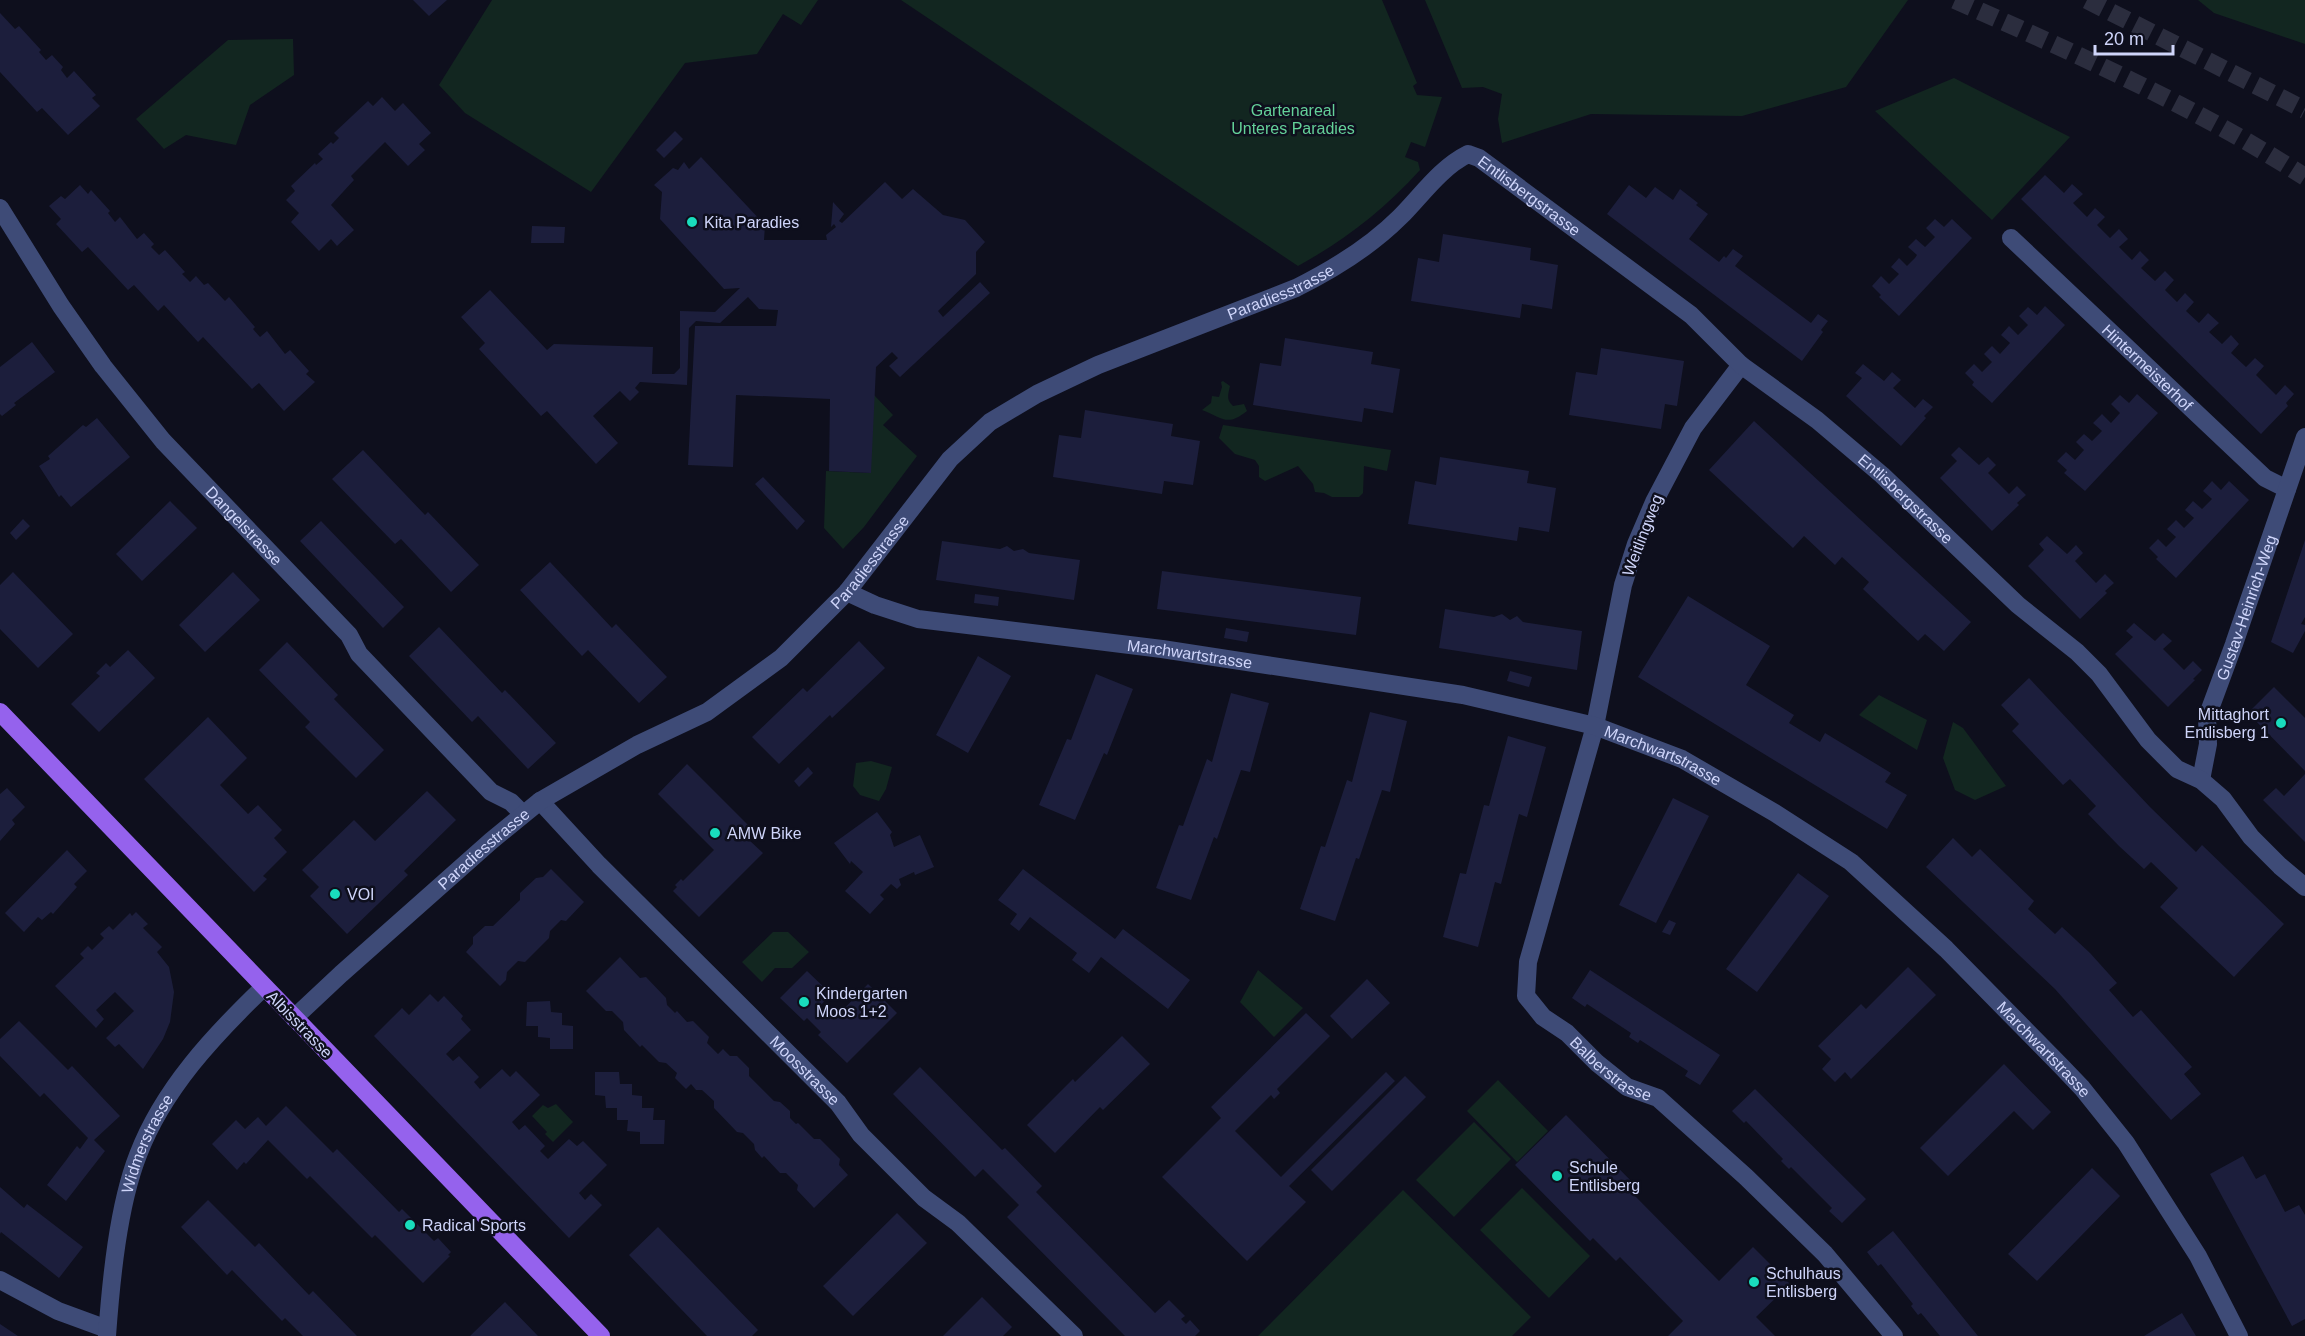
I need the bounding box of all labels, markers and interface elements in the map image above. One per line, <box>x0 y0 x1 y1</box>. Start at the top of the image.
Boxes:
scale bar <box>2095 18 2173 56</box>
text: 20 m <box>2104 29 2144 49</box>
park label: Gartenareal Unteres Paradies <box>1231 102 1355 137</box>
street label: Entlisbergstrasse <box>1475 152 1584 239</box>
place label: Kita Paradies <box>704 214 799 231</box>
marker: Kita Paradies <box>685 215 699 229</box>
street label: Paradiesstrasse <box>1225 261 1337 323</box>
street label: Hintermeisterhof <box>2099 321 2196 414</box>
street label: Entlisbergstrasse <box>1855 451 1956 547</box>
street label: Dangelstrasse <box>202 483 285 569</box>
street label: Weitlingweg <box>1619 492 1666 578</box>
street label: Paradiesstrasse <box>827 512 912 612</box>
street label: Gustav-Heinrich-Weg <box>2213 533 2280 683</box>
street label: Marchwartstrasse <box>1126 637 1253 672</box>
place label: Mittaghort Entlisberg 1 <box>2185 706 2270 741</box>
marker: Mittaghort Entlisberg 1 <box>2274 716 2288 730</box>
street label: Marchwartstrasse <box>1602 722 1724 789</box>
street label: Paradiesstrasse <box>435 805 533 893</box>
place label: AMW Bike <box>727 825 802 842</box>
marker: AMW Bike <box>708 826 722 840</box>
place label: VOI <box>347 886 375 903</box>
marker: VOI <box>328 887 342 901</box>
place label: Kindergarten Moos 1+2 <box>816 985 908 1020</box>
street label: Albisstrasse <box>264 987 336 1061</box>
marker: Kindergarten Moos 1+2 <box>797 995 811 1009</box>
street label: Marchwartstrasse <box>1994 998 2094 1101</box>
street label: Moosstrasse <box>767 1033 843 1109</box>
street label: Balberstrasse <box>1567 1033 1654 1104</box>
street label: Widmerstrasse <box>119 1091 176 1195</box>
place label: Schule Entlisberg <box>1569 1159 1640 1194</box>
marker: Schule Entlisberg <box>1550 1169 1564 1183</box>
place label: Radical Sports <box>422 1217 526 1234</box>
marker: Radical Sports <box>403 1218 417 1232</box>
place label: Schulhaus Entlisberg <box>1766 1265 1841 1300</box>
marker: Schulhaus Entlisberg <box>1747 1275 1761 1289</box>

